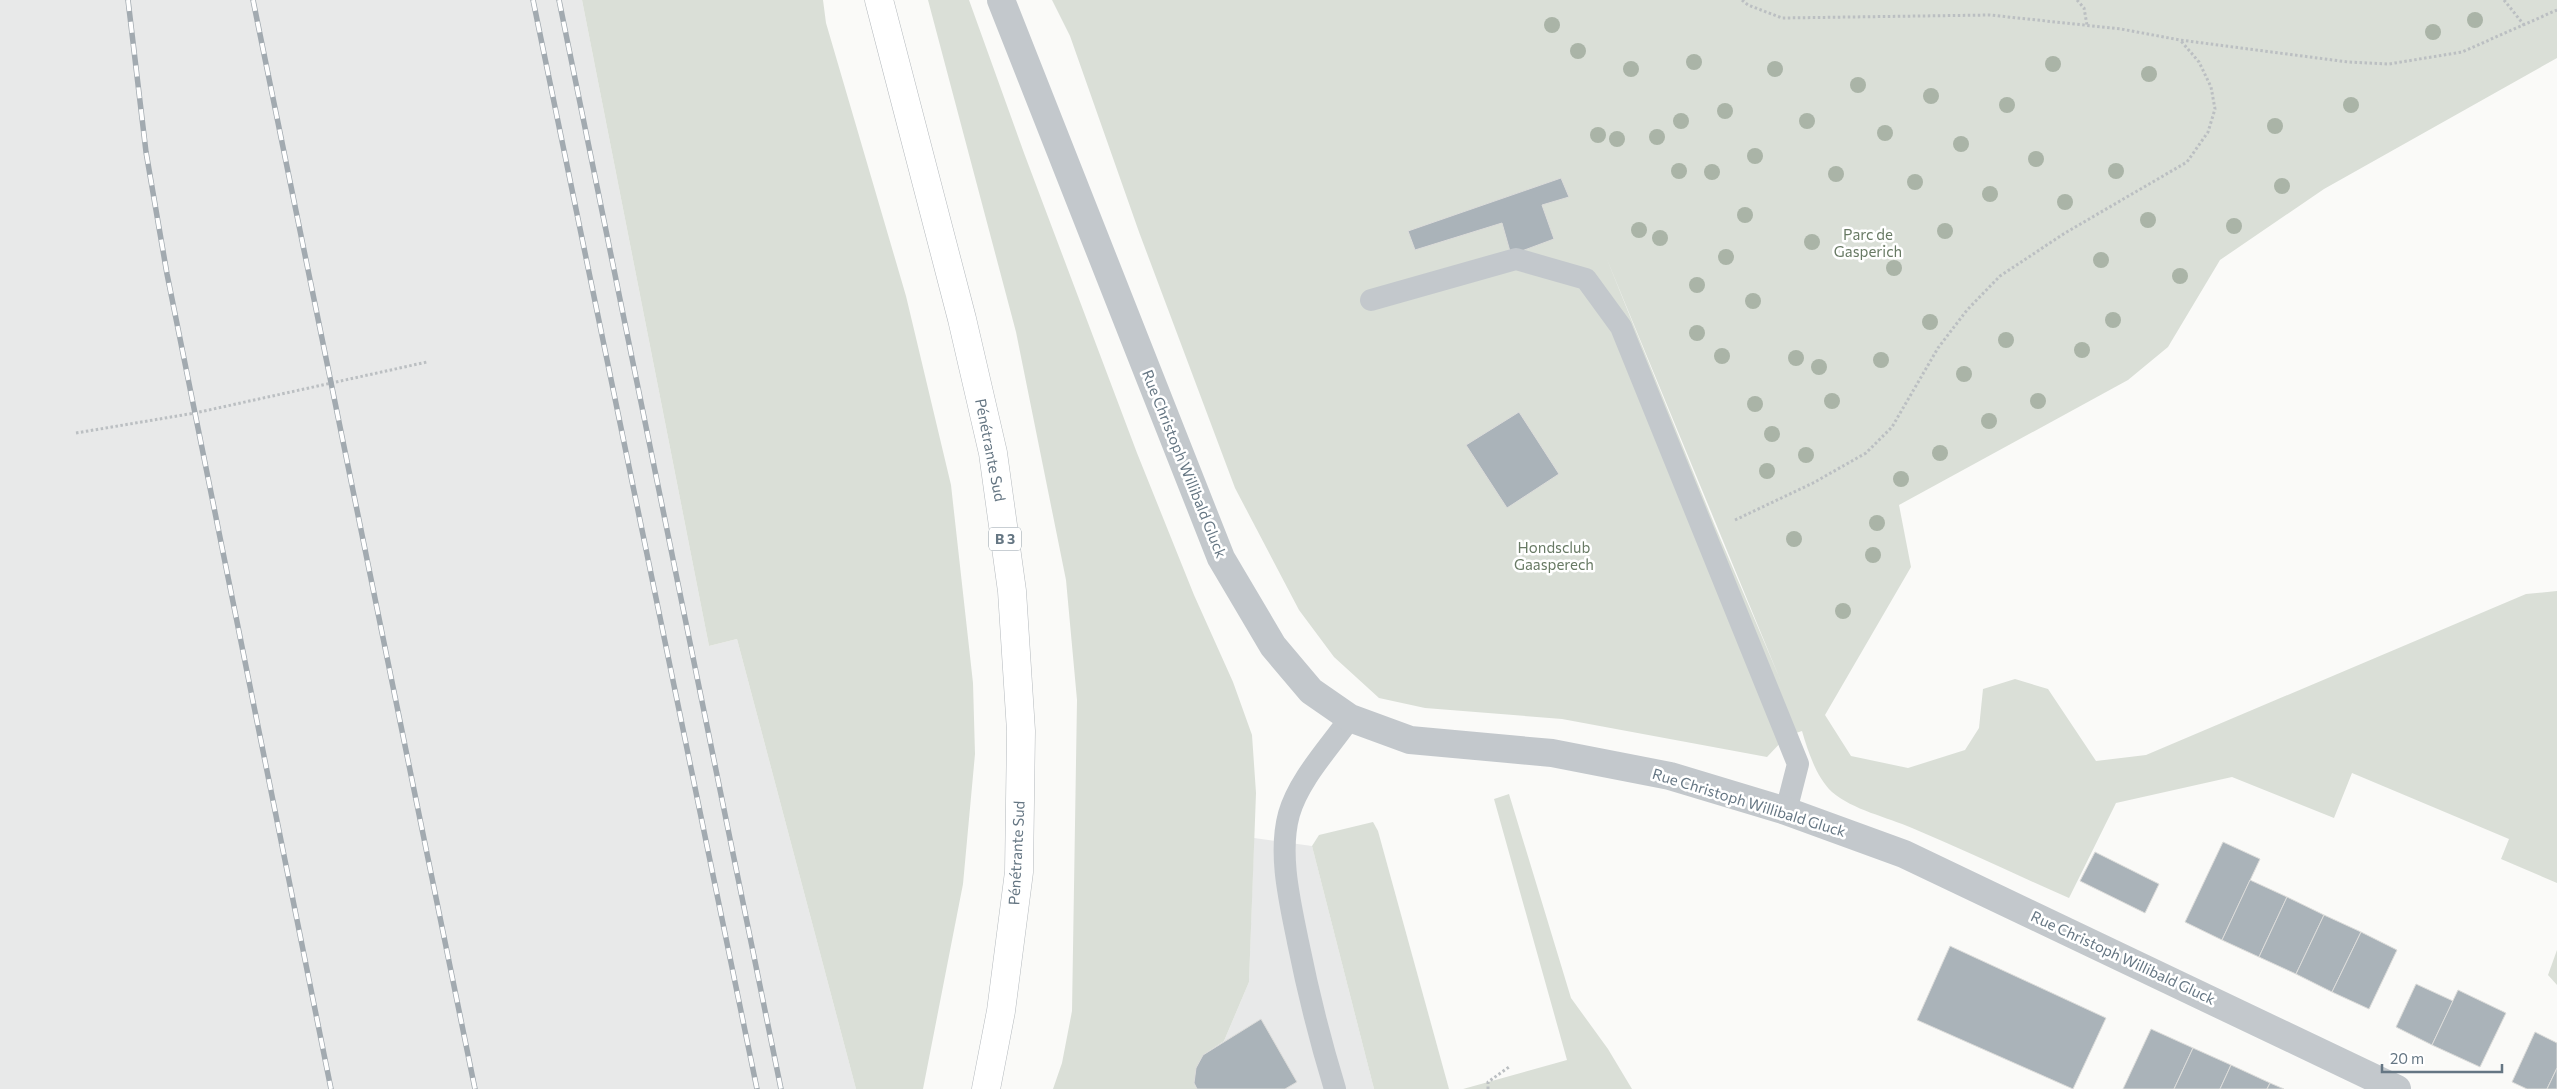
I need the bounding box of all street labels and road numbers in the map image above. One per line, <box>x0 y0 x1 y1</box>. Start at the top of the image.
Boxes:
street label: Rue Christoph Willibald Gluck <box>1139 367 1231 560</box>
street label: Pénétrante Sud <box>972 397 1010 503</box>
road number: B 3 <box>989 528 1021 550</box>
street label: Rue Christoph Willibald Gluck <box>1650 764 1848 840</box>
street label: Pénétrante Sud <box>1004 800 1028 906</box>
street label: Rue Christoph Willibald Gluck <box>2028 906 2218 1008</box>

